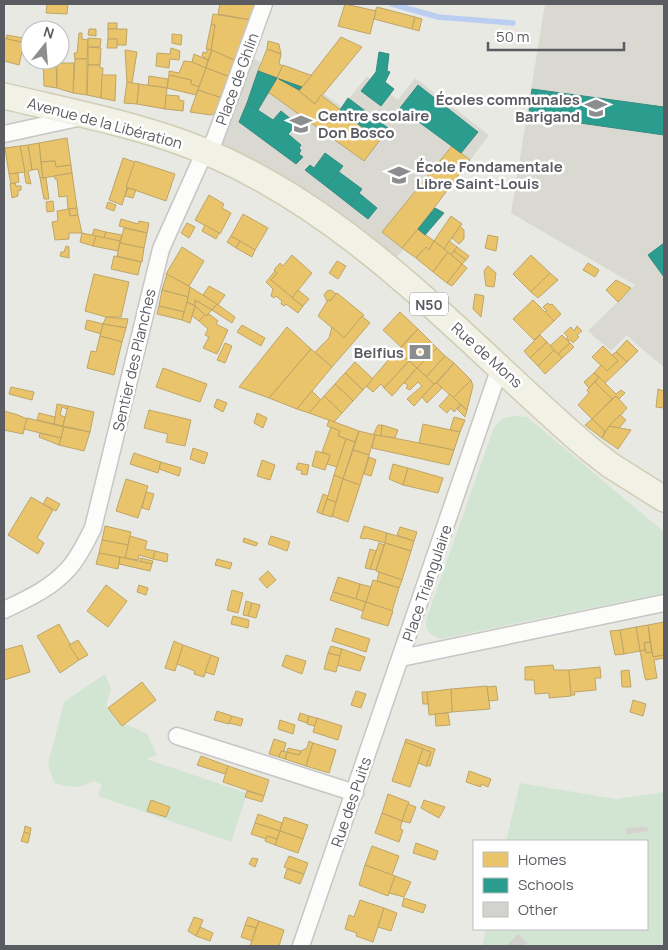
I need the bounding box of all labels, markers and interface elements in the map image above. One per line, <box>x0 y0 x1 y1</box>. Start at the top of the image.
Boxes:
north arrow <box>20 20 70 70</box>
scale bar <box>488 20 624 52</box>
text: N <box>41 22 57 43</box>
text: 50 m <box>496 26 530 47</box>
street label: Place de Ghlin <box>211 30 263 128</box>
place label: Écoles communales Barigand <box>436 89 580 127</box>
street label: Avenue de la Libération <box>25 92 185 154</box>
school or university icon: Écoles communales Barigand <box>583 95 609 121</box>
place label: Centre scolaire Don Bosco <box>318 105 429 143</box>
school or university icon: Centre scolaire Don Bosco <box>288 111 314 137</box>
place label: École Fondamentale Libre Saint-Louis <box>416 156 563 194</box>
school or university icon: École Fondamentale Libre Saint-Louis <box>386 162 412 188</box>
street label: Sentier des Planches <box>107 287 161 433</box>
road number: N50 <box>410 292 448 316</box>
street label: Rue de Mons <box>447 317 527 393</box>
bank icon: Belfius <box>407 339 433 365</box>
place label: Belfius <box>354 342 404 363</box>
street label: Place Triangulaire <box>397 522 457 644</box>
street label: Rue des Puits <box>326 754 376 850</box>
legend <box>473 840 648 930</box>
text: Homes <box>518 849 567 870</box>
text: Schools <box>518 874 574 895</box>
text: Other <box>518 899 559 920</box>

